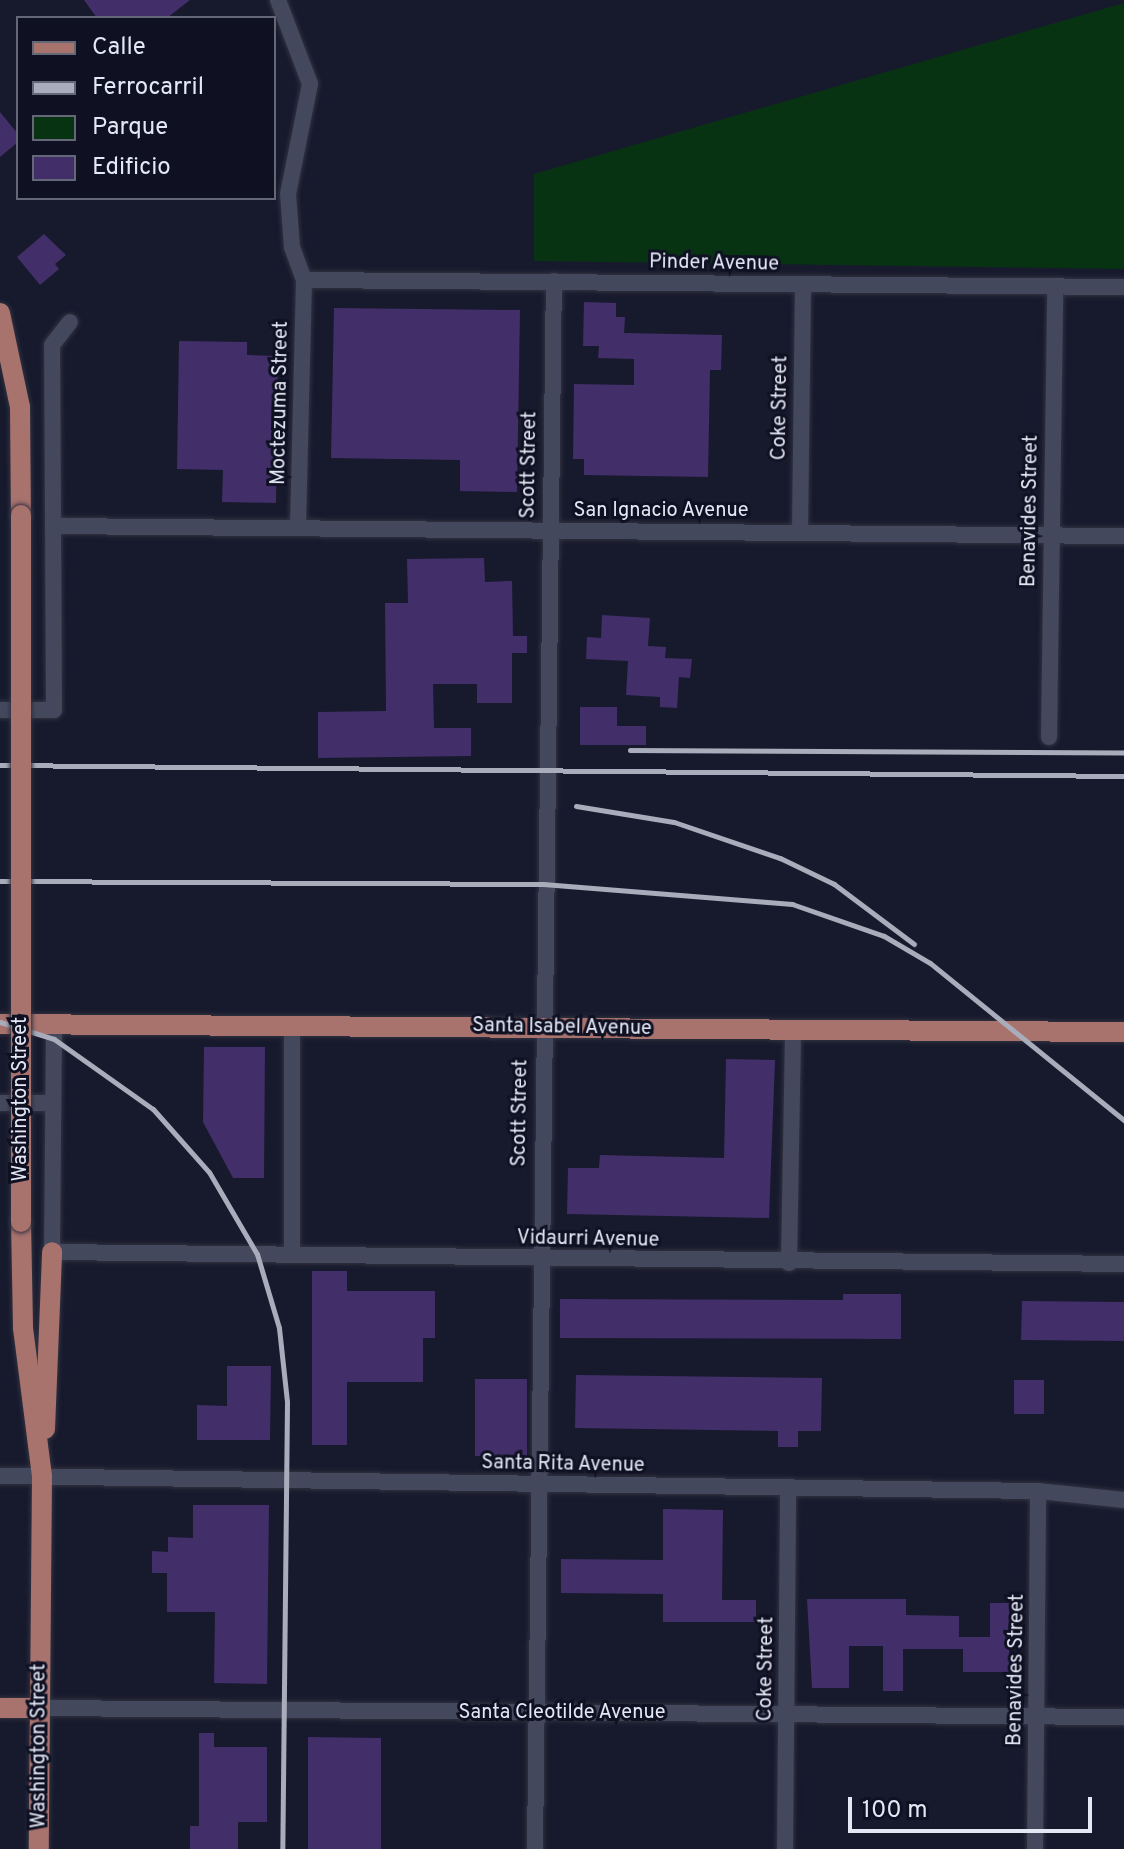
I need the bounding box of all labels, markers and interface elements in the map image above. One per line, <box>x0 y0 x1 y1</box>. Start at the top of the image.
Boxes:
legend <box>16 16 276 200</box>
text: Calle <box>92 33 146 63</box>
text: Ferrocarril <box>92 73 204 103</box>
text: Parque <box>92 113 168 143</box>
text: Edificio <box>92 153 171 183</box>
street label: Pinder Avenue <box>648 251 780 277</box>
street label: Moctezuma Street <box>268 321 294 485</box>
street label: Coke Street <box>768 355 794 461</box>
street label: Scott Street <box>517 411 543 519</box>
street label: Benavides Street <box>1018 435 1044 587</box>
street label: San Ignacio Avenue <box>573 499 749 523</box>
street label: Santa Isabel Avenue <box>472 1014 652 1042</box>
street label: Washington Street <box>9 1017 33 1181</box>
street label: Scott Street <box>508 1059 534 1167</box>
street label: Vidaurri Avenue <box>516 1227 660 1253</box>
street label: Santa Rita Avenue <box>481 1452 645 1478</box>
street label: Benavides Street <box>1004 1594 1030 1746</box>
street label: Coke Street <box>754 1616 780 1722</box>
street label: Washington Street <box>28 1664 52 1828</box>
street label: Santa Cleotilde Avenue <box>458 1701 666 1725</box>
scale bar <box>852 1781 1096 1831</box>
text: 100 m <box>862 1796 928 1826</box>

